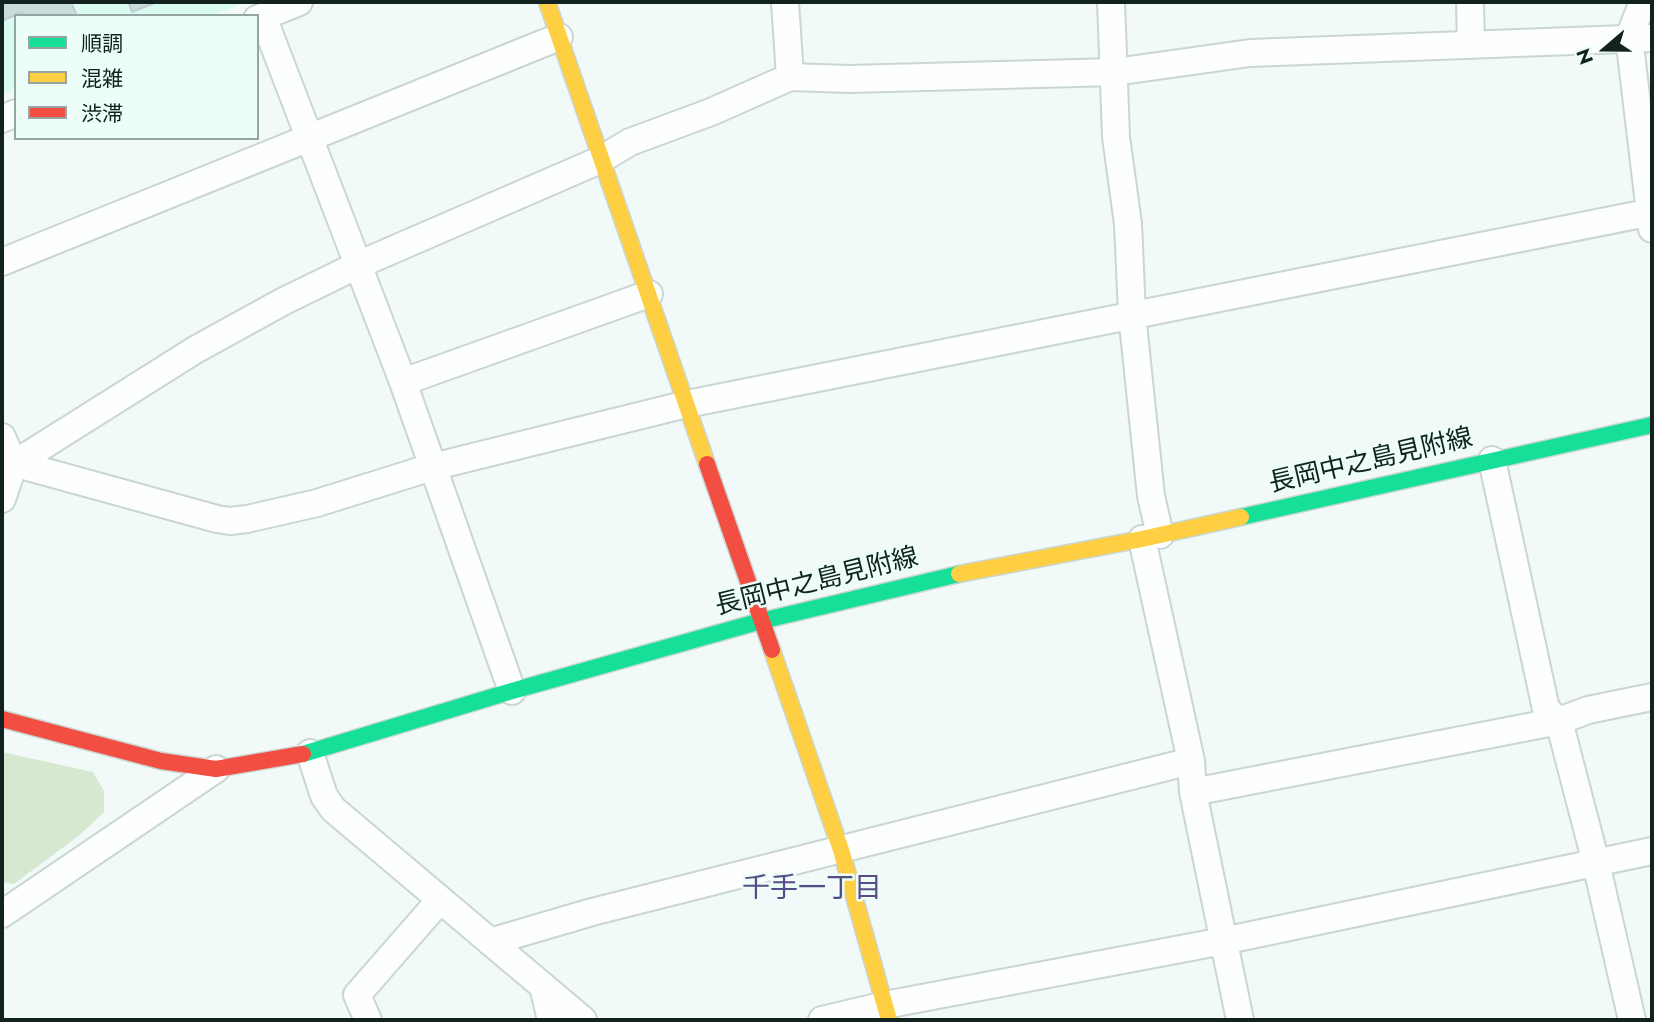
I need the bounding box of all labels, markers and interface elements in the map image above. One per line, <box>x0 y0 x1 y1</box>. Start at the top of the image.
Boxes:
legend <box>14 14 259 140</box>
north arrow <box>1570 14 1640 84</box>
text: 順調 <box>81 29 123 59</box>
text: N <box>1570 45 1600 68</box>
text: 混雑 <box>81 64 123 94</box>
text: 渋滞 <box>81 99 123 129</box>
street label: 長岡中之島見附線 <box>1266 423 1476 501</box>
street label: 長岡中之島見附線 <box>712 543 922 623</box>
district label: 千手一丁目 <box>742 873 882 907</box>

